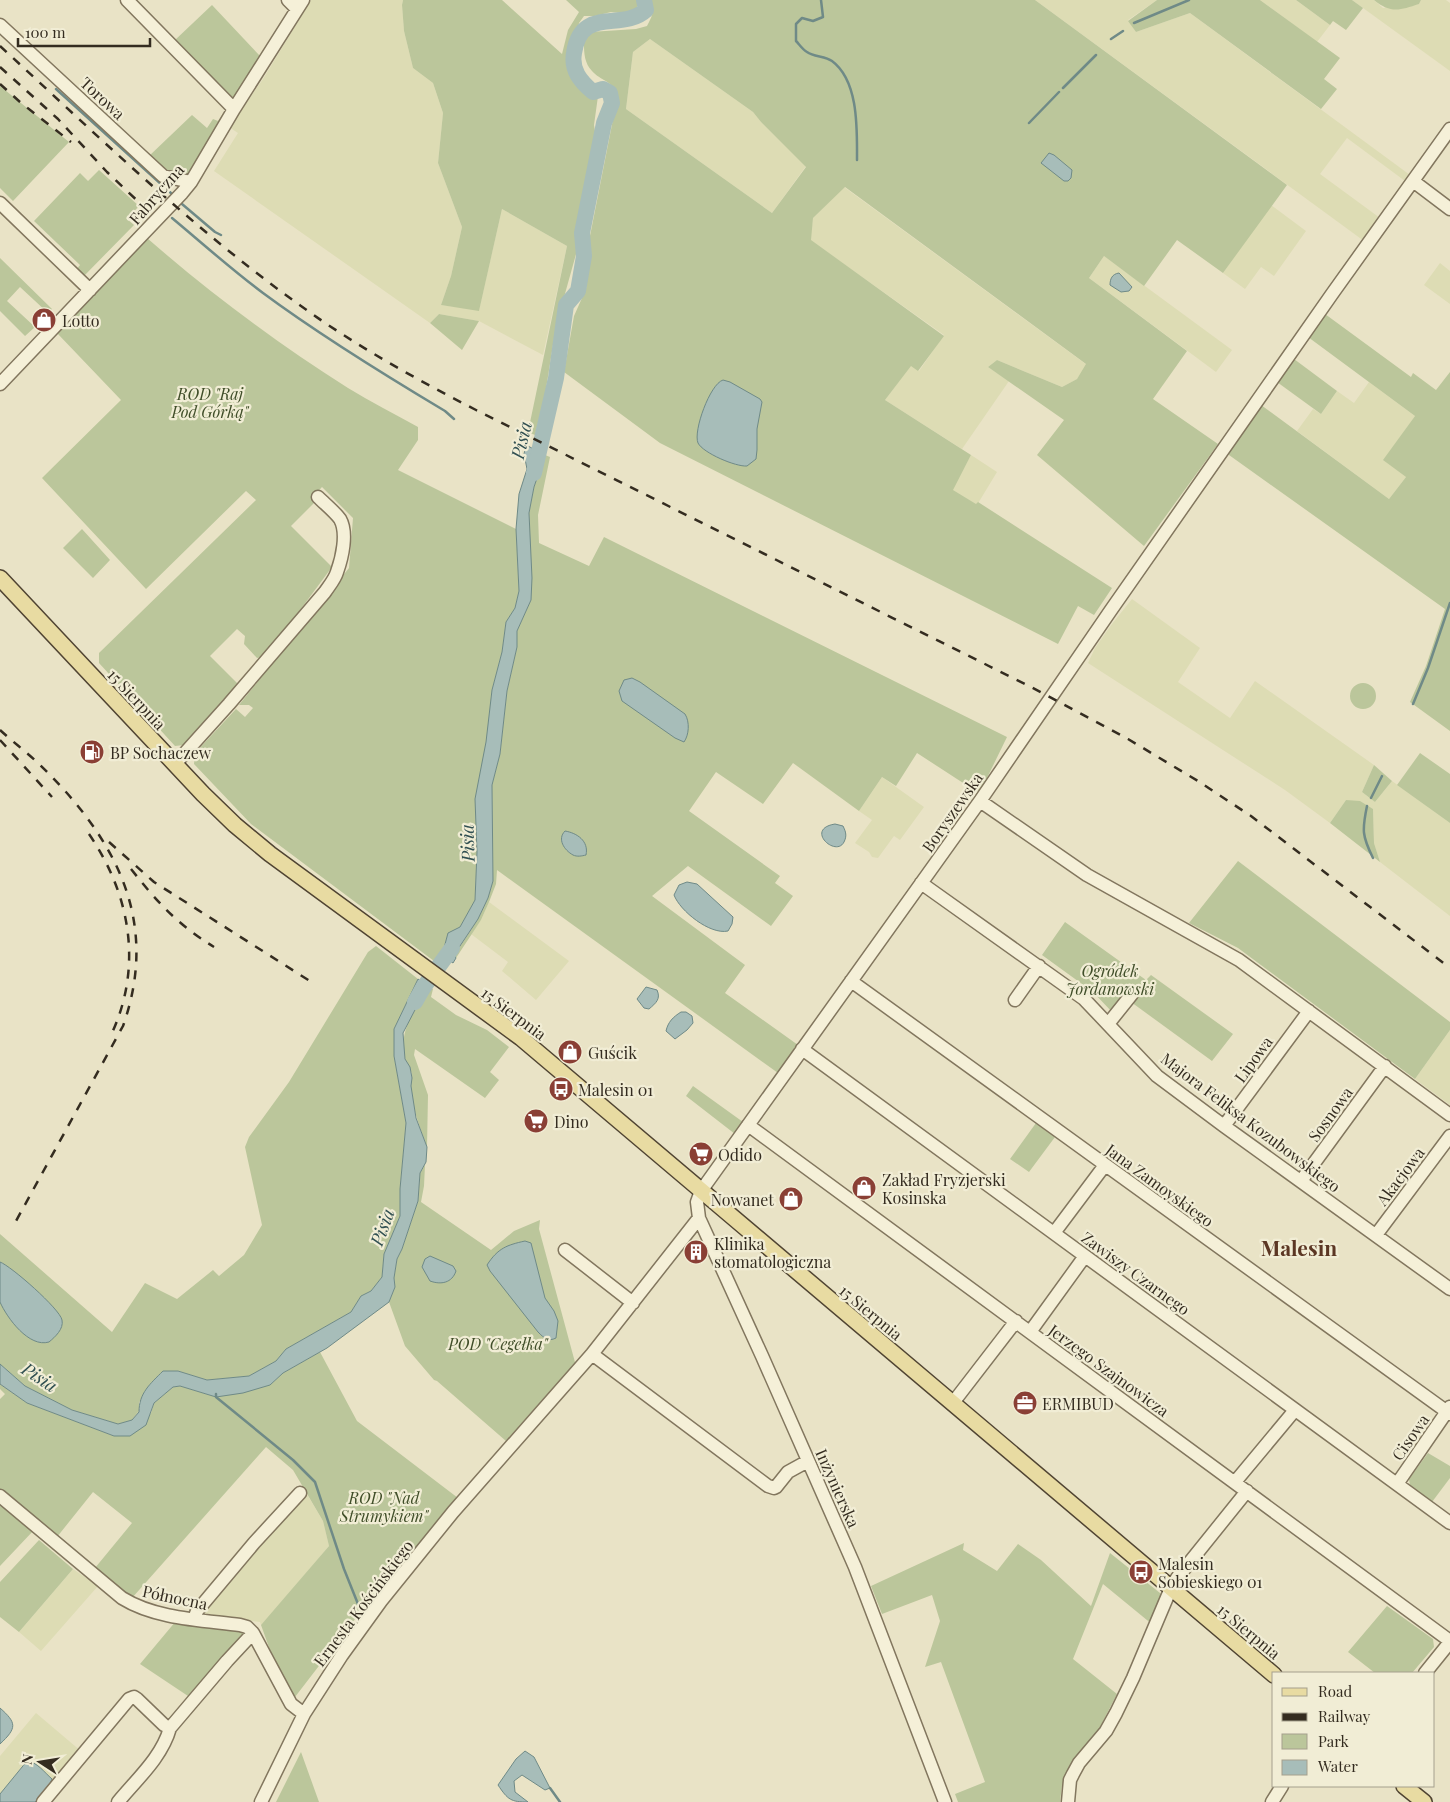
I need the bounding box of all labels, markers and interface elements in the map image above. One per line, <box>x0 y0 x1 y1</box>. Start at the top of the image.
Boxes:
scale bar <box>18 15 150 47</box>
text: 100 m <box>25 22 66 42</box>
street label: Torowa <box>76 72 130 124</box>
street label: Fabryczna <box>124 159 188 229</box>
shop icon: Lotto <box>31 307 57 333</box>
place label: Lotto <box>62 310 100 331</box>
park label: ROD "Raj Pod Górką" <box>170 383 250 422</box>
water label: Pisia <box>505 419 537 462</box>
street label: 15 Sierpnia <box>103 664 171 734</box>
fuel station icon: BP Sochaczew <box>79 739 105 765</box>
place label: BP Sochaczew <box>110 742 212 763</box>
street label: Boryszewska <box>917 768 987 856</box>
water label: Pisia <box>454 824 480 863</box>
park label: Ogródek Jordanowski <box>1066 960 1155 999</box>
street label: 15 Sierpnia <box>477 982 551 1044</box>
street label: Lipowa <box>1229 1032 1277 1086</box>
shop icon: Guścik <box>557 1039 583 1065</box>
place label: Guścik <box>588 1042 637 1063</box>
street label: Majora Feliksa Kozubowskiego <box>1157 1048 1345 1197</box>
bus stop icon: Malesin 01 <box>548 1076 574 1102</box>
place label: Malesin 01 <box>578 1079 653 1100</box>
street label: Sosnowa <box>1303 1082 1357 1146</box>
supermarket icon: Dino <box>523 1108 549 1134</box>
place label: Dino <box>554 1111 589 1132</box>
street label: Jana Zamoyskiego <box>1101 1138 1218 1231</box>
supermarket icon: Odido <box>688 1141 714 1167</box>
street label: Akacjowa <box>1371 1143 1429 1210</box>
place label: Odido <box>718 1144 762 1165</box>
place label: Zakład Fryzjerski Kosinska <box>882 1169 1006 1208</box>
shop icon: Zakład Fryzjerski Kosinska <box>851 1175 877 1201</box>
shop icon: Nowanet <box>778 1186 804 1212</box>
place label: Nowanet <box>711 1189 774 1210</box>
water label: Pisia <box>364 1205 400 1250</box>
street label: Zawiszy Czarnego <box>1078 1227 1195 1320</box>
place label: Klinika stomatologiczna <box>714 1233 831 1272</box>
district label: Malesin <box>1261 1233 1337 1261</box>
building icon: Klinika stomatologiczna <box>683 1239 709 1265</box>
street label: 15 Sierpnia <box>835 1279 907 1345</box>
street label: Jerzego Szajnowicza <box>1044 1319 1173 1421</box>
park label: POD "Cegełka" <box>447 1333 549 1354</box>
water label: Pisia <box>17 1356 62 1397</box>
office icon: ERMIBUD <box>1012 1390 1038 1416</box>
place label: ERMIBUD <box>1042 1393 1114 1414</box>
street label: Cisowa <box>1387 1410 1433 1464</box>
street label: Inżynierska <box>811 1445 865 1531</box>
park label: ROD "Nad Strumykiem" <box>339 1487 429 1526</box>
street label: Ernesta Kościńskiego <box>308 1535 418 1671</box>
place label: Malesin Sobieskiego 01 <box>1158 1553 1263 1592</box>
bus stop icon: Malesin Sobieskiego 01 <box>1128 1559 1154 1585</box>
street label: Północna <box>141 1580 209 1614</box>
street label: 15 Sierpnia <box>1213 1598 1285 1664</box>
legend <box>1272 1672 1435 1787</box>
text: Road <box>1318 1681 1352 1701</box>
text: Railway <box>1318 1706 1371 1726</box>
text: Park <box>1318 1731 1350 1751</box>
north arrow <box>15 1737 65 1787</box>
text: N <box>16 1752 37 1766</box>
text: Water <box>1317 1756 1358 1776</box>

